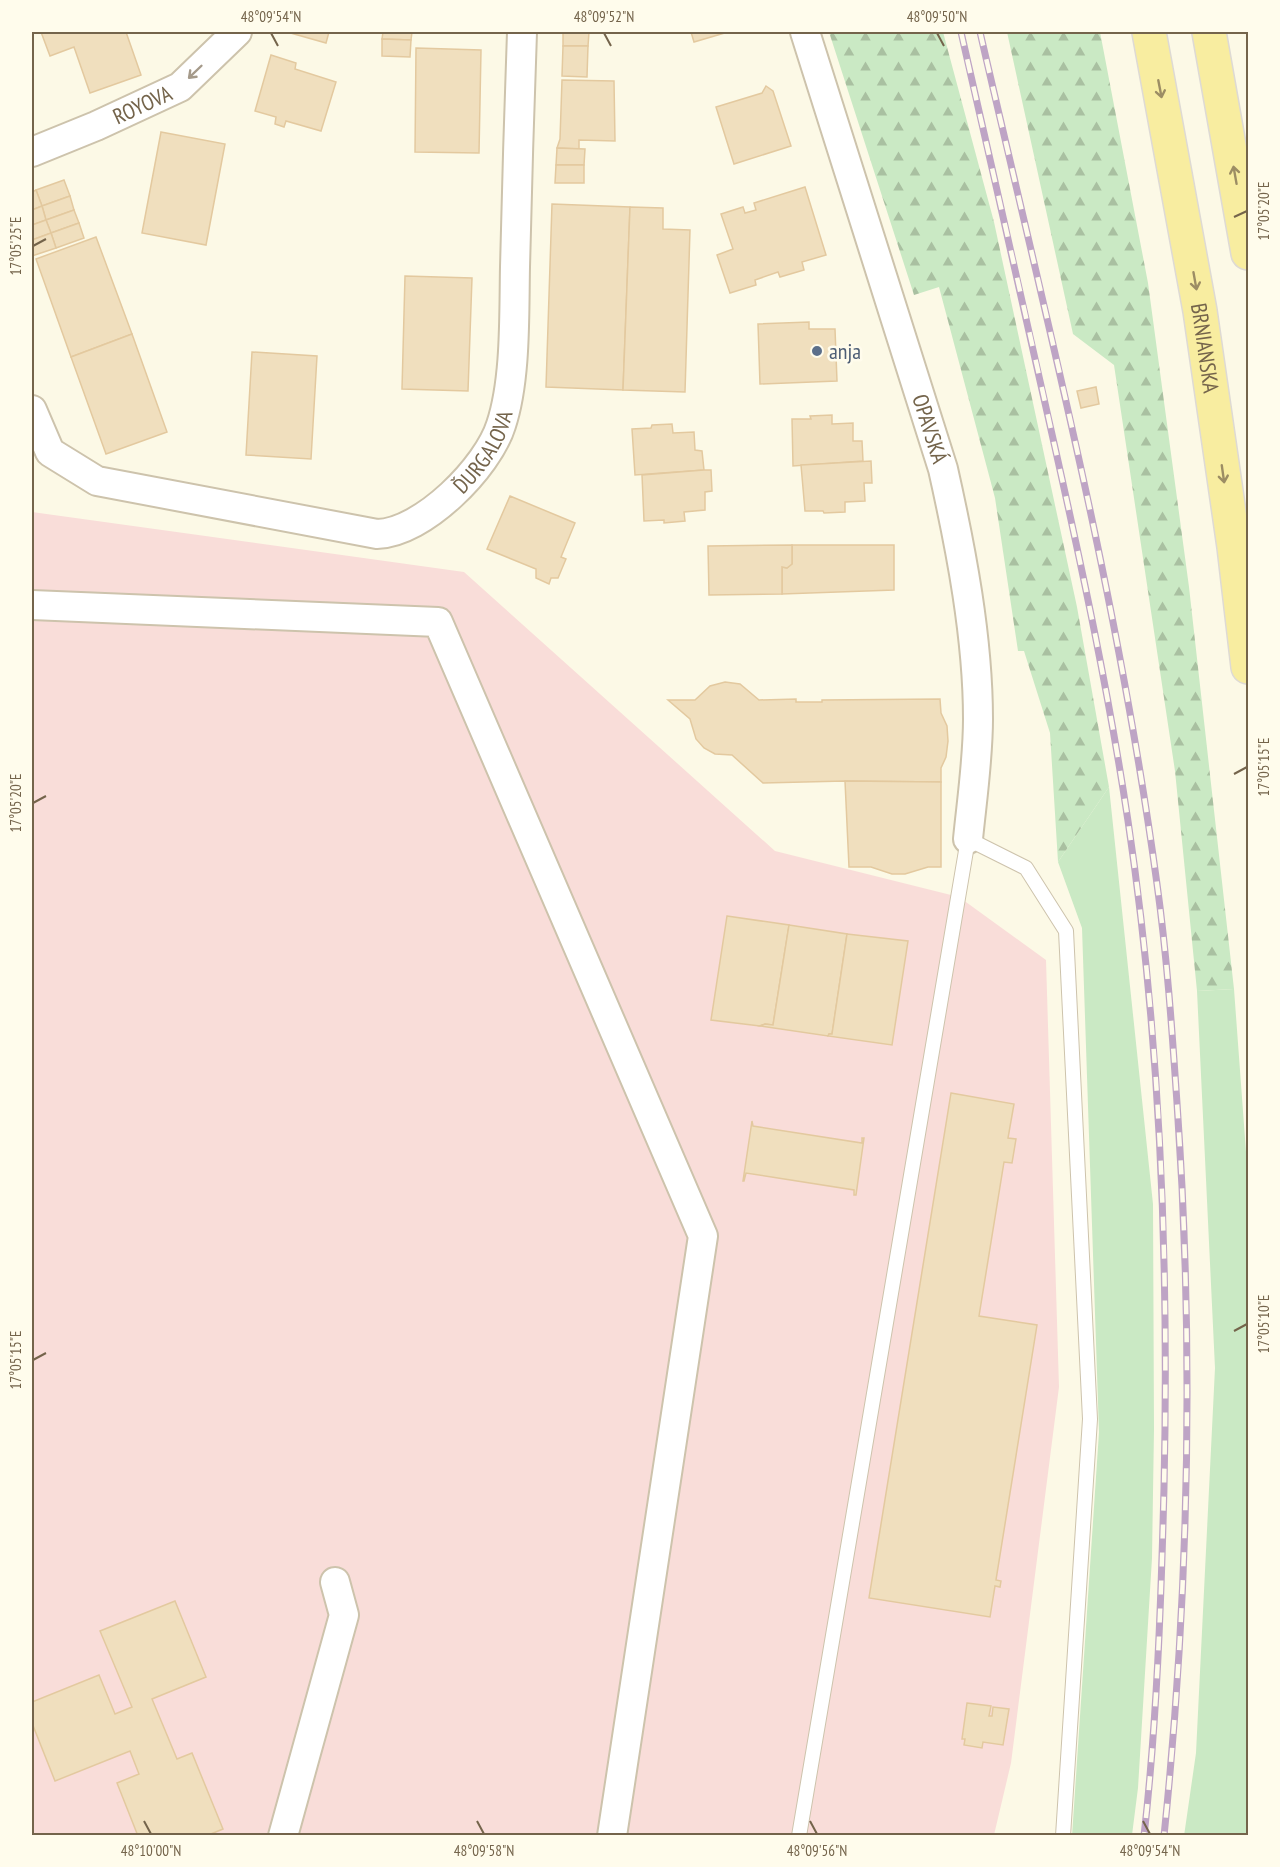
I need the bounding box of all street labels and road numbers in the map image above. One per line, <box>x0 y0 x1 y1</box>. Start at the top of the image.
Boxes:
street label: ROYOVA <box>108 79 177 130</box>
street label: BRNIANSKA <box>1185 301 1226 395</box>
street label: OPAVSKÁ <box>906 391 954 467</box>
street label: ĎURGALOVA <box>447 407 519 499</box>

